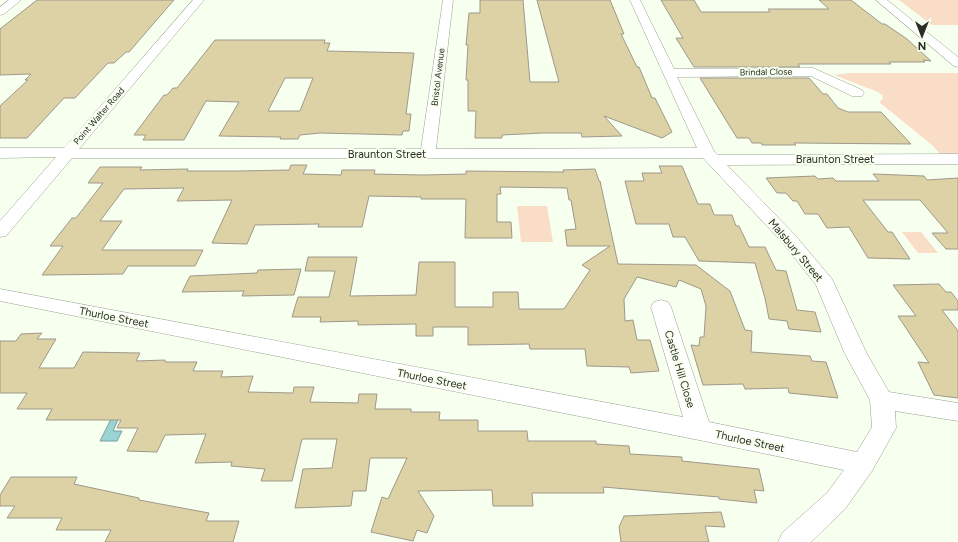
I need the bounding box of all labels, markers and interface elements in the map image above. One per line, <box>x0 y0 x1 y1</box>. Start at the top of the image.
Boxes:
north arrow <box>902 16 942 56</box>
text: N <box>918 39 926 52</box>
street label: Bristol Avenue <box>429 47 447 106</box>
street label: Brindal Close <box>740 66 792 77</box>
street label: Point Walter Road <box>71 85 126 147</box>
street label: Braunton Street <box>348 148 426 161</box>
street label: Braunton Street <box>796 153 874 166</box>
street label: Malsbury Street <box>766 216 826 284</box>
street label: Thurloe Street <box>78 304 150 331</box>
street label: Castle Hill Close <box>662 329 697 409</box>
street label: Thurloe Street <box>396 366 468 393</box>
street label: Thurloe Street <box>714 428 786 455</box>

